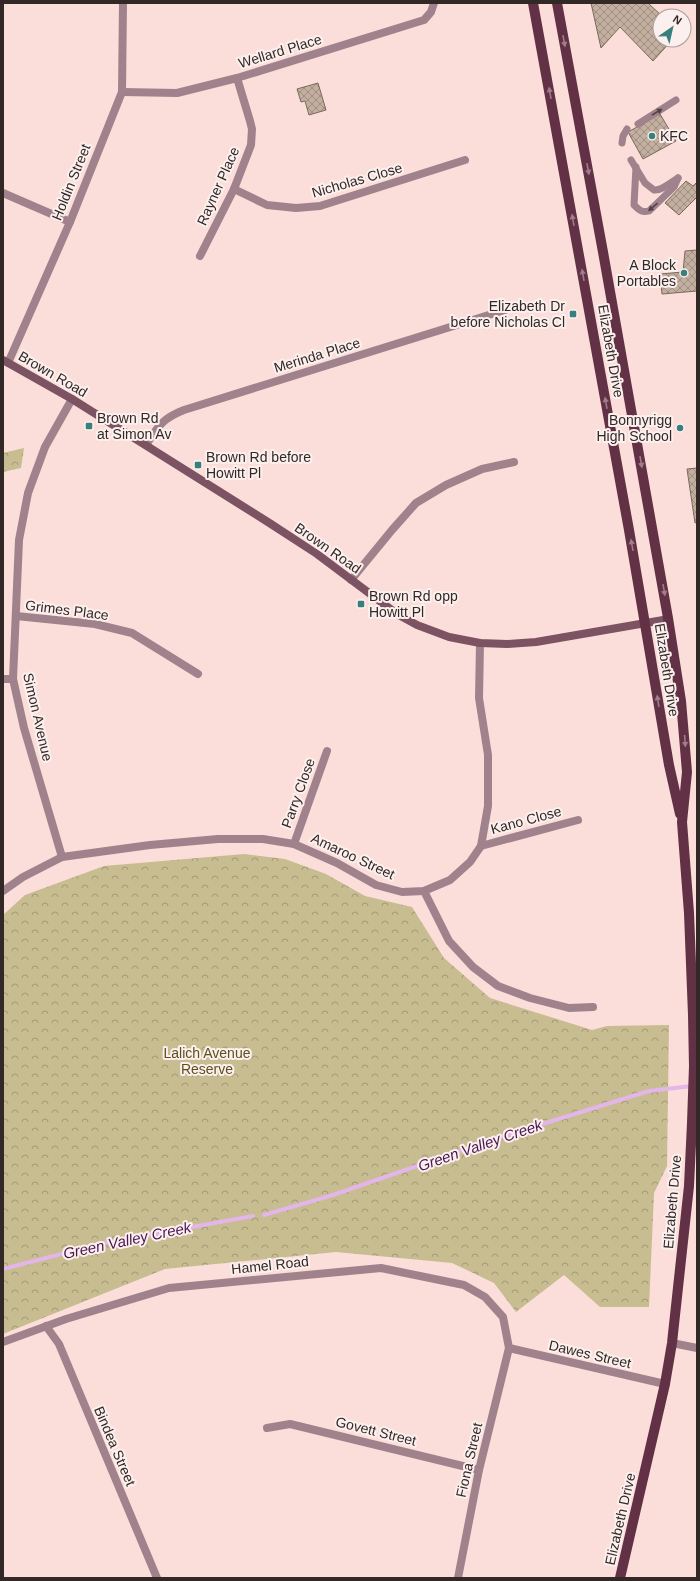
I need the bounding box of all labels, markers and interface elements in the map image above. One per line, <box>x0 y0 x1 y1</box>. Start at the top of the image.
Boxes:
north arrow <box>652 8 692 48</box>
text: N <box>671 13 684 27</box>
street label: Wellard Place <box>236 31 324 71</box>
one-way arrow <box>562 35 568 47</box>
one-way arrow <box>547 87 553 99</box>
one-way arrow <box>652 108 662 116</box>
place label: KFC <box>660 128 688 144</box>
marker: KFC <box>647 131 657 141</box>
street label: Holdin Street <box>48 141 94 223</box>
street label: Rayner Place <box>194 144 242 228</box>
street label: Nicholas Close <box>310 159 404 201</box>
one-way arrow <box>585 163 591 175</box>
one-way arrow <box>648 202 659 211</box>
one-way arrow <box>570 214 576 227</box>
place label: A Block Portables <box>617 257 677 289</box>
marker: A Block Portables <box>679 268 689 278</box>
one-way arrow <box>580 269 586 281</box>
place label: Elizabeth Dr before Nicholas Cl <box>451 298 565 330</box>
street label: Elizabeth Drive <box>595 303 627 399</box>
marker: Elizabeth Dr before Nicholas Cl <box>568 309 578 319</box>
street label: Merinda Place <box>272 334 362 376</box>
street label: Brown Road <box>16 348 90 400</box>
one-way arrow <box>603 397 609 409</box>
place label: Brown Rd at Simon Av <box>97 410 171 442</box>
place label: Bonnyrigg High School <box>597 412 672 444</box>
marker: Brown Rd at Simon Av <box>84 421 94 431</box>
marker: Bonnyrigg High School <box>675 423 685 433</box>
place label: Brown Rd before Howitt Pl <box>206 449 311 481</box>
one-way arrow <box>638 456 644 468</box>
marker: Brown Rd before Howitt Pl <box>193 460 203 470</box>
street label: Brown Road <box>292 519 364 577</box>
one-way arrow <box>628 538 634 551</box>
one-way arrow <box>661 584 667 596</box>
place label: Brown Rd opp Howitt Pl <box>369 588 458 620</box>
street label: Grimes Place <box>24 597 110 623</box>
marker: Brown Rd opp Howitt Pl <box>356 599 366 609</box>
street label: Elizabeth Drive <box>652 622 682 718</box>
street label: Simon Avenue <box>20 671 56 763</box>
one-way arrow <box>655 695 661 708</box>
one-way arrow <box>682 735 689 747</box>
street label: Parry Close <box>278 756 318 830</box>
street label: Kano Close <box>489 803 563 837</box>
street label: Amaroo Street <box>309 830 397 882</box>
park label: Lalich Avenue Reserve <box>164 1045 251 1077</box>
water label: Green Valley Creek <box>416 1115 546 1174</box>
street label: Elizabeth Drive <box>660 1154 684 1250</box>
water label: Green Valley Creek <box>61 1218 194 1262</box>
street label: Hamel Road <box>230 1253 310 1277</box>
street label: Dawes Street <box>547 1337 633 1371</box>
street label: Bindea Street <box>91 1404 139 1488</box>
street label: Govett Street <box>334 1413 418 1449</box>
street label: Fiona Street <box>453 1421 485 1499</box>
street label: Elizabeth Drive <box>602 1471 638 1567</box>

